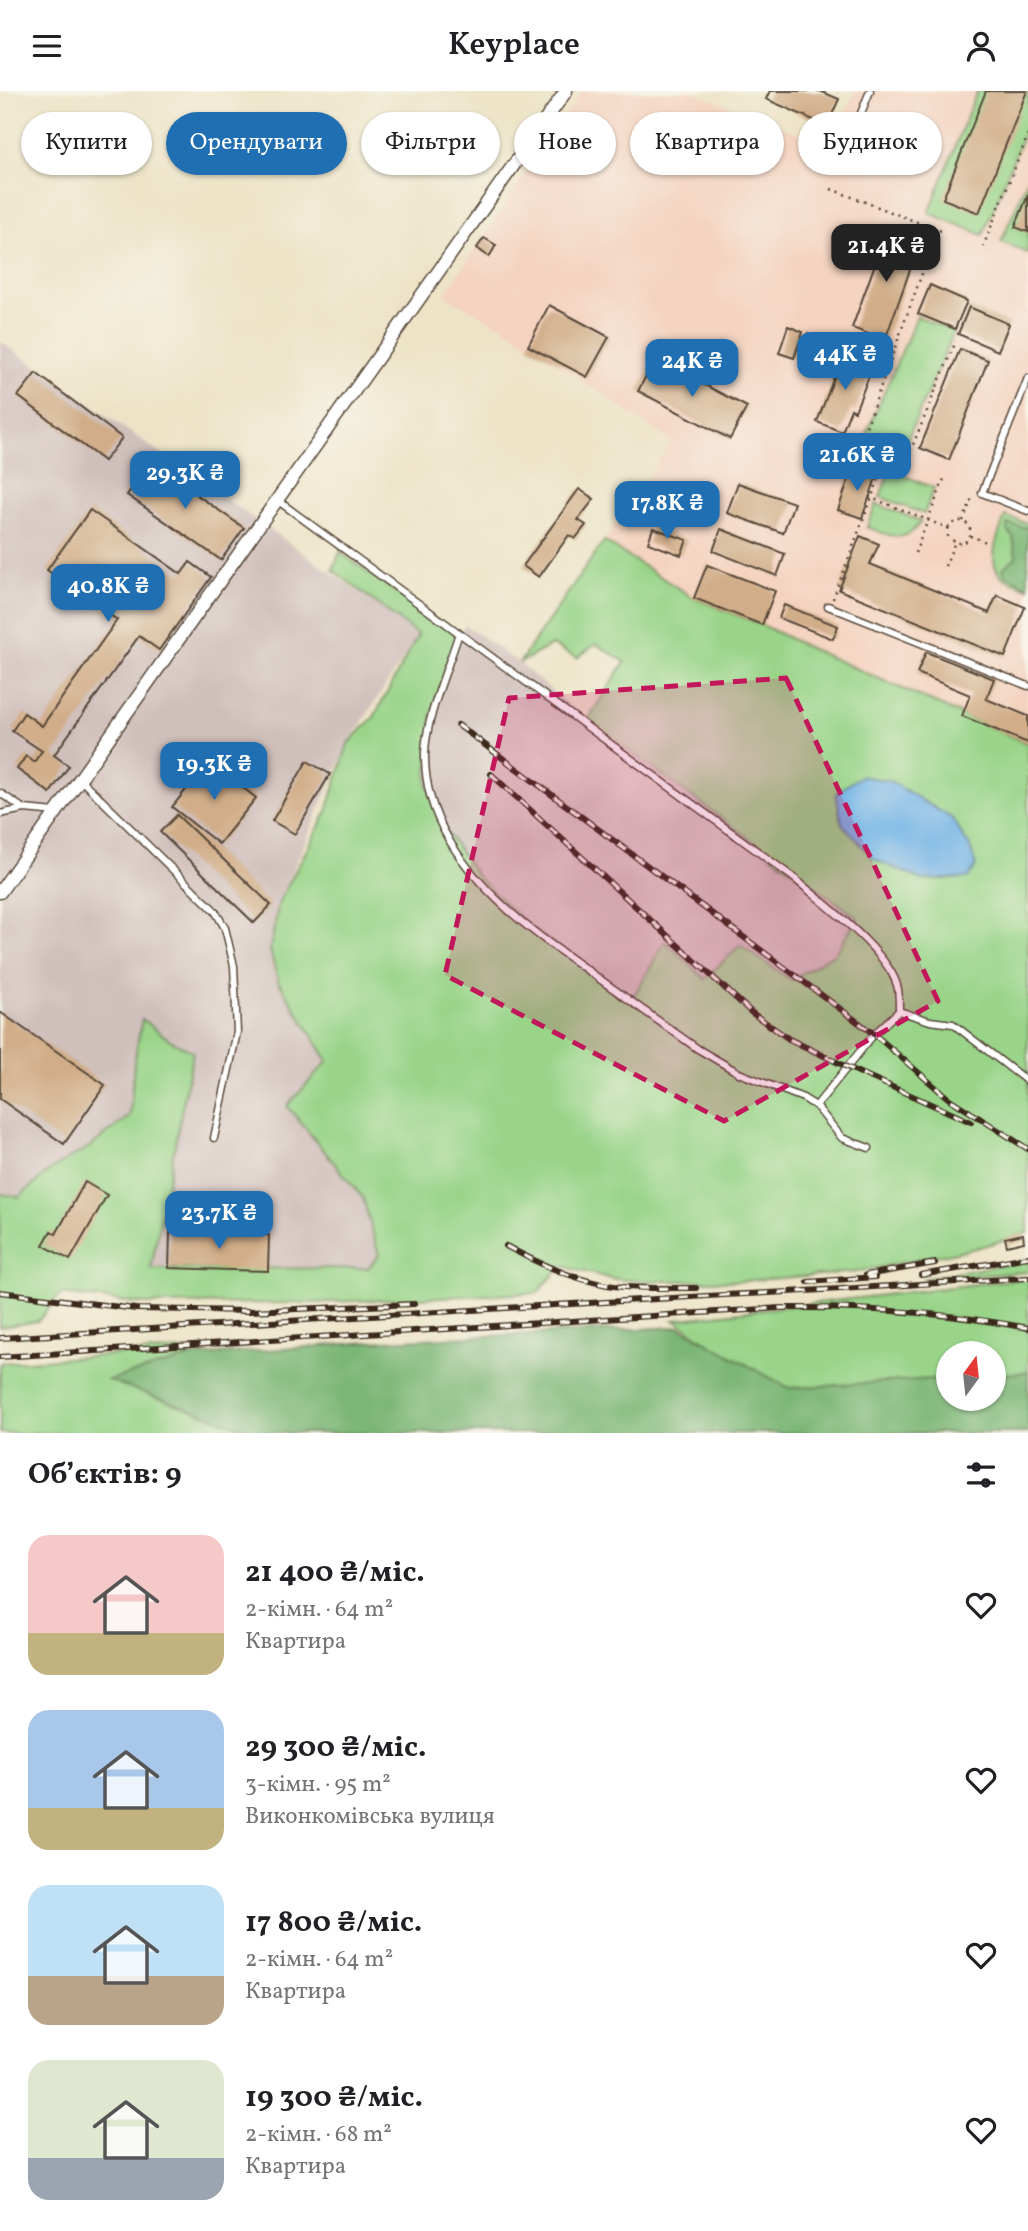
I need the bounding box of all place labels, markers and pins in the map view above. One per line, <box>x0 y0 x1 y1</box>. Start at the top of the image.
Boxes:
pin: 21.4K ₴ <box>821 225 951 284</box>
pin: 44K ₴ <box>796 333 894 392</box>
pin: 24K ₴ <box>643 339 741 399</box>
pin: 21.6K ₴ <box>792 433 922 493</box>
pin: 29.3K ₴ <box>120 451 250 511</box>
pin: 17.8K ₴ <box>602 482 732 541</box>
pin: 40.8K ₴ <box>43 565 173 624</box>
pin: 19.3K ₴ <box>149 743 279 802</box>
pin: 23.7K ₴ <box>154 1191 284 1251</box>

